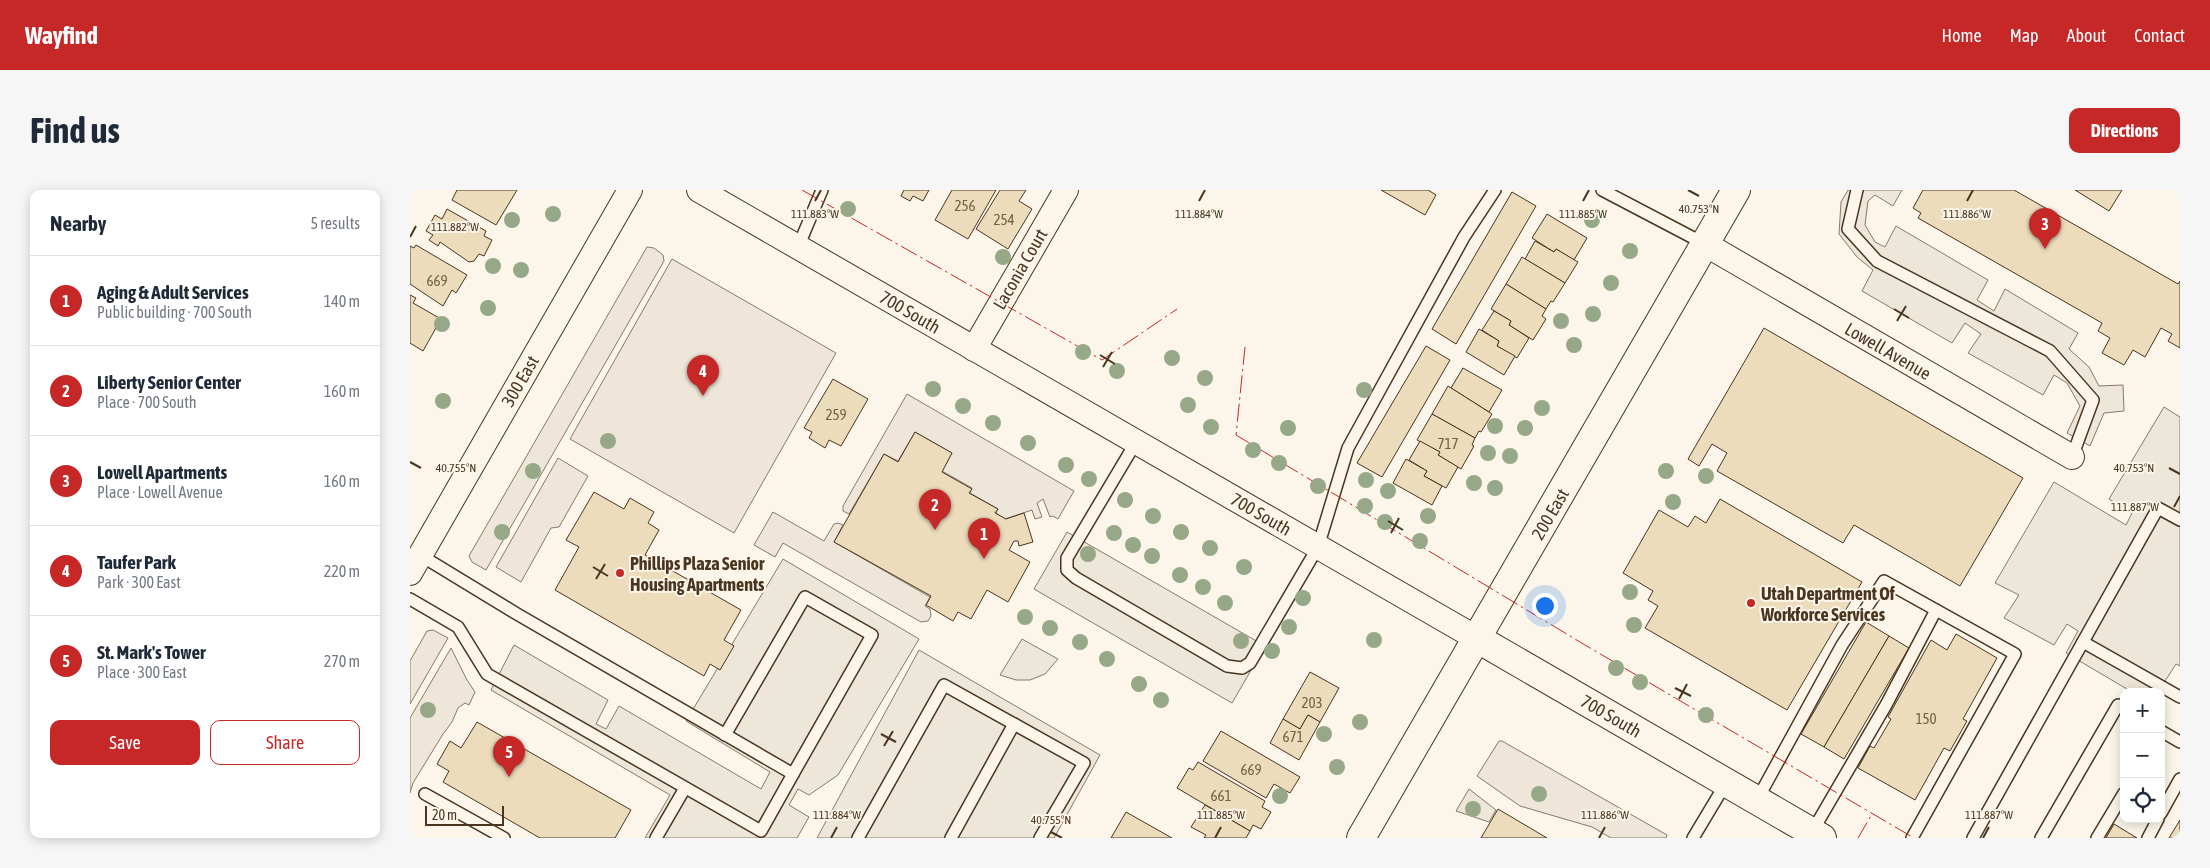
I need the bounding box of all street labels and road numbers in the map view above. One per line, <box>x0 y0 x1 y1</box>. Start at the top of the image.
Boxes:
street label: Laconia Court <box>988 225 1052 313</box>
street label: 700 South <box>876 286 944 338</box>
street label: Lowell Avenue <box>1841 318 1935 384</box>
street label: 300 East <box>497 352 543 410</box>
street label: 200 East <box>1527 485 1573 543</box>
street label: 700 South <box>1227 488 1295 540</box>
street label: 700 South <box>1577 690 1645 742</box>

